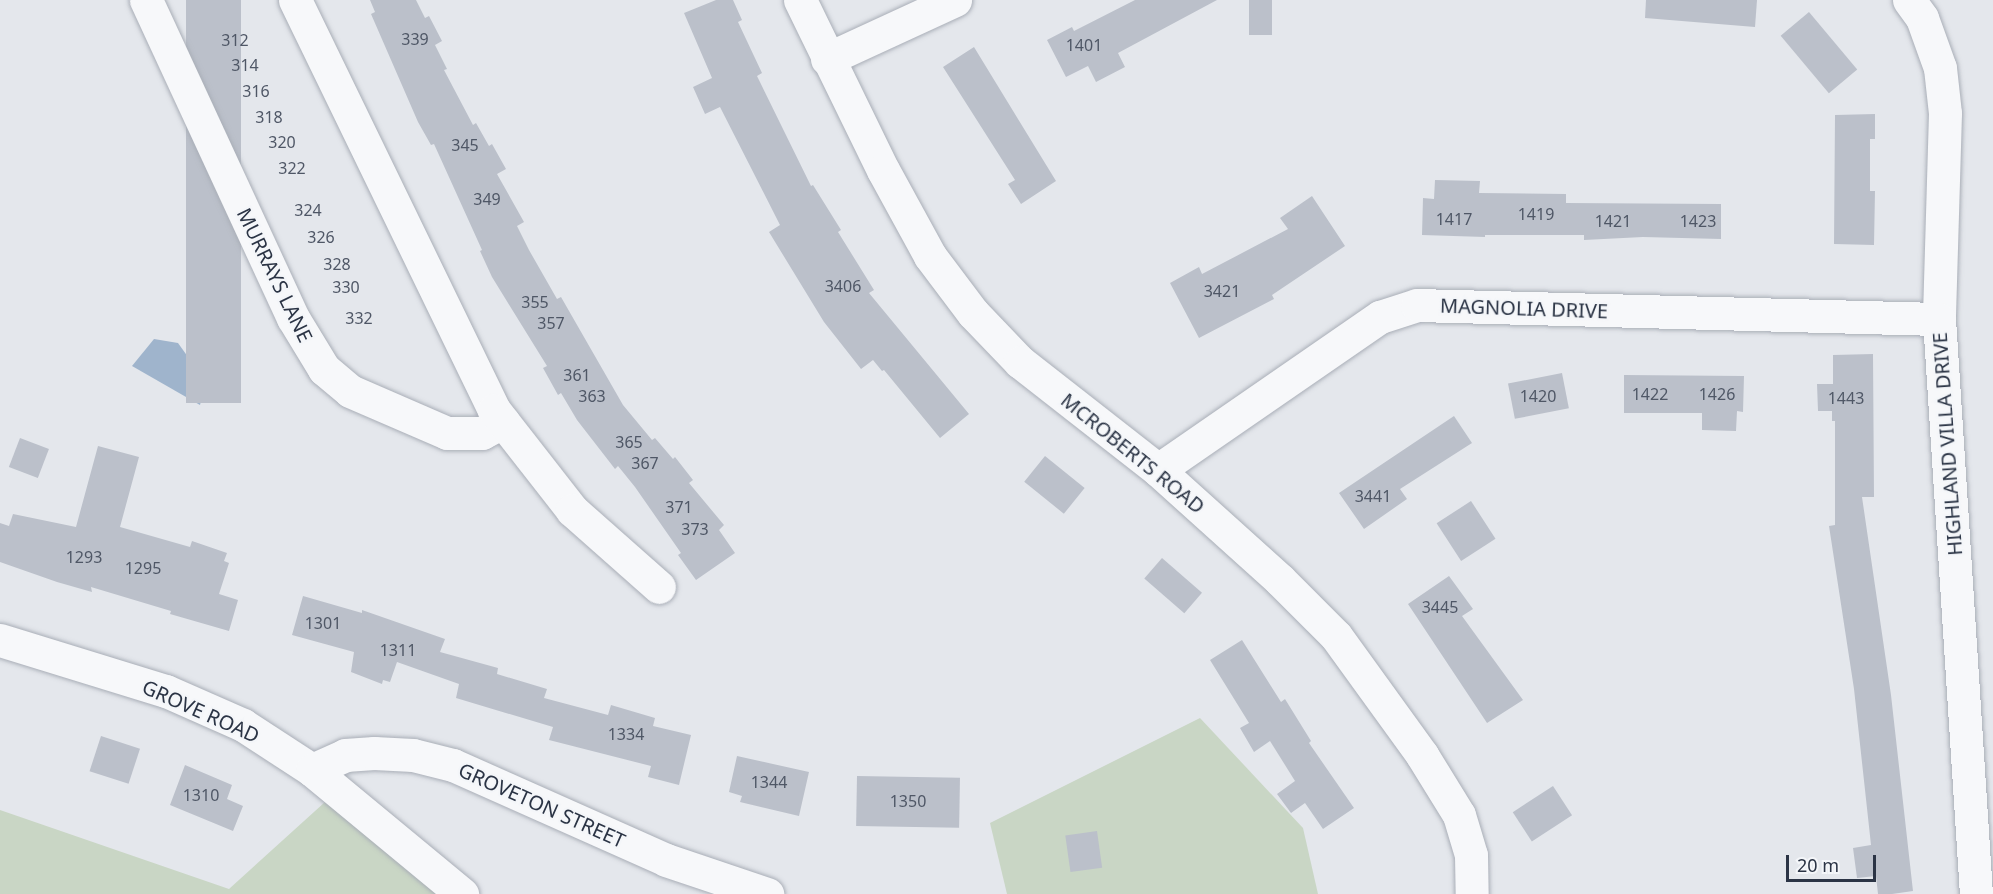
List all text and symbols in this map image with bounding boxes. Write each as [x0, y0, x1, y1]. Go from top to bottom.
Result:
house number: 339 [401, 29, 429, 49]
house number: 312 [221, 30, 249, 50]
house number: 1401 [1066, 35, 1102, 55]
house number: 314 [231, 55, 259, 75]
house number: 316 [242, 81, 270, 101]
house number: 318 [255, 107, 283, 127]
house number: 320 [268, 132, 296, 152]
house number: 345 [451, 135, 479, 155]
house number: 322 [278, 158, 306, 178]
house number: 349 [473, 189, 501, 209]
house number: 324 [294, 200, 322, 220]
street label: MURRAYS LANE [232, 204, 318, 346]
house number: 1419 [1518, 204, 1554, 224]
house number: 1417 [1436, 209, 1472, 229]
house number: 1421 [1595, 211, 1631, 231]
house number: 1423 [1680, 211, 1716, 231]
house number: 326 [307, 227, 335, 247]
house number: 328 [323, 254, 351, 274]
house number: 3406 [825, 276, 861, 296]
house number: 330 [332, 277, 360, 297]
house number: 3421 [1204, 281, 1240, 301]
house number: 355 [521, 292, 549, 312]
street label: MAGNOLIA DRIVE [1440, 293, 1608, 323]
house number: 332 [345, 308, 373, 328]
house number: 357 [537, 313, 565, 333]
street label: HIGHLAND VILLA DRIVE [1927, 331, 1967, 557]
house number: 361 [563, 365, 591, 385]
house number: 1422 [1632, 384, 1668, 404]
house number: 1426 [1699, 384, 1735, 404]
house number: 363 [578, 386, 606, 406]
house number: 1420 [1520, 386, 1556, 406]
street label: MCROBERTS ROAD [1056, 388, 1210, 518]
house number: 1443 [1828, 388, 1864, 408]
house number: 365 [615, 432, 643, 452]
house number: 367 [631, 453, 659, 473]
house number: 3441 [1355, 486, 1391, 506]
house number: 371 [665, 497, 693, 517]
house number: 373 [681, 519, 709, 539]
house number: 1293 [66, 547, 102, 567]
house number: 1295 [125, 558, 161, 578]
house number: 3445 [1422, 597, 1458, 617]
house number: 1301 [305, 613, 341, 633]
house number: 1311 [380, 640, 416, 660]
street label: GROVE ROAD [139, 674, 263, 748]
house number: 1334 [608, 724, 644, 744]
street label: GROVETON STREET [455, 757, 629, 853]
house number: 1344 [751, 772, 787, 792]
house number: 1310 [183, 785, 219, 805]
house number: 1350 [890, 791, 926, 811]
scale bar [1789, 843, 1879, 881]
text: 20 m [1797, 853, 1839, 877]

